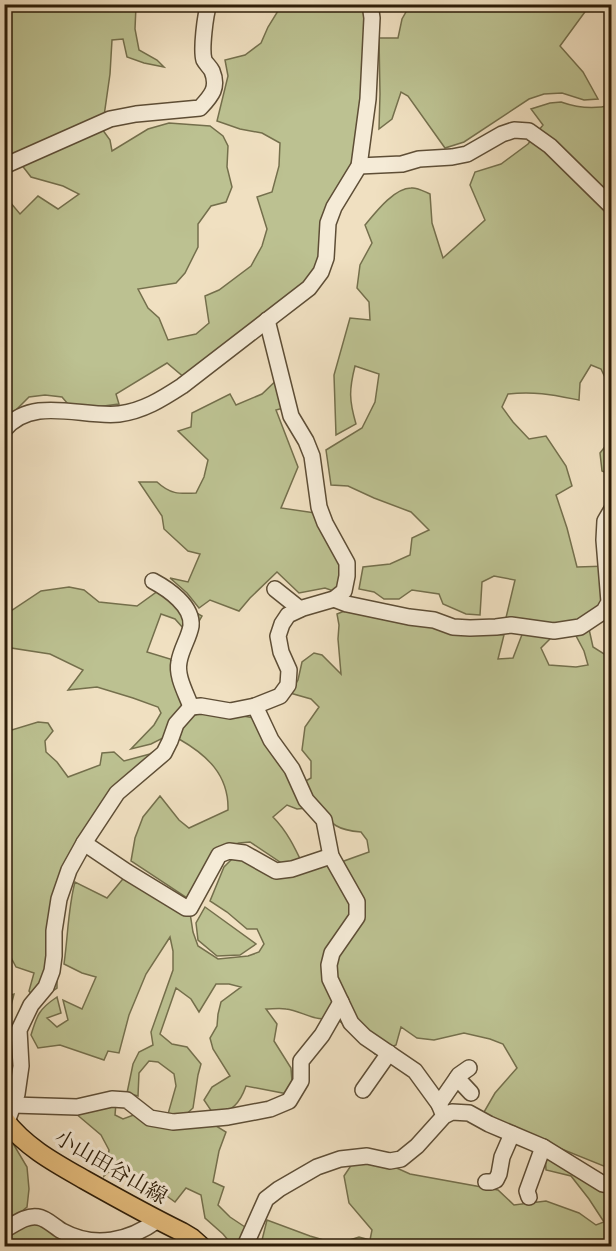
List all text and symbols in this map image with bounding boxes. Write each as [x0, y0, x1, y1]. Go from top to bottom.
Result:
street label: 小山田谷山線 [49, 1124, 172, 1211]

